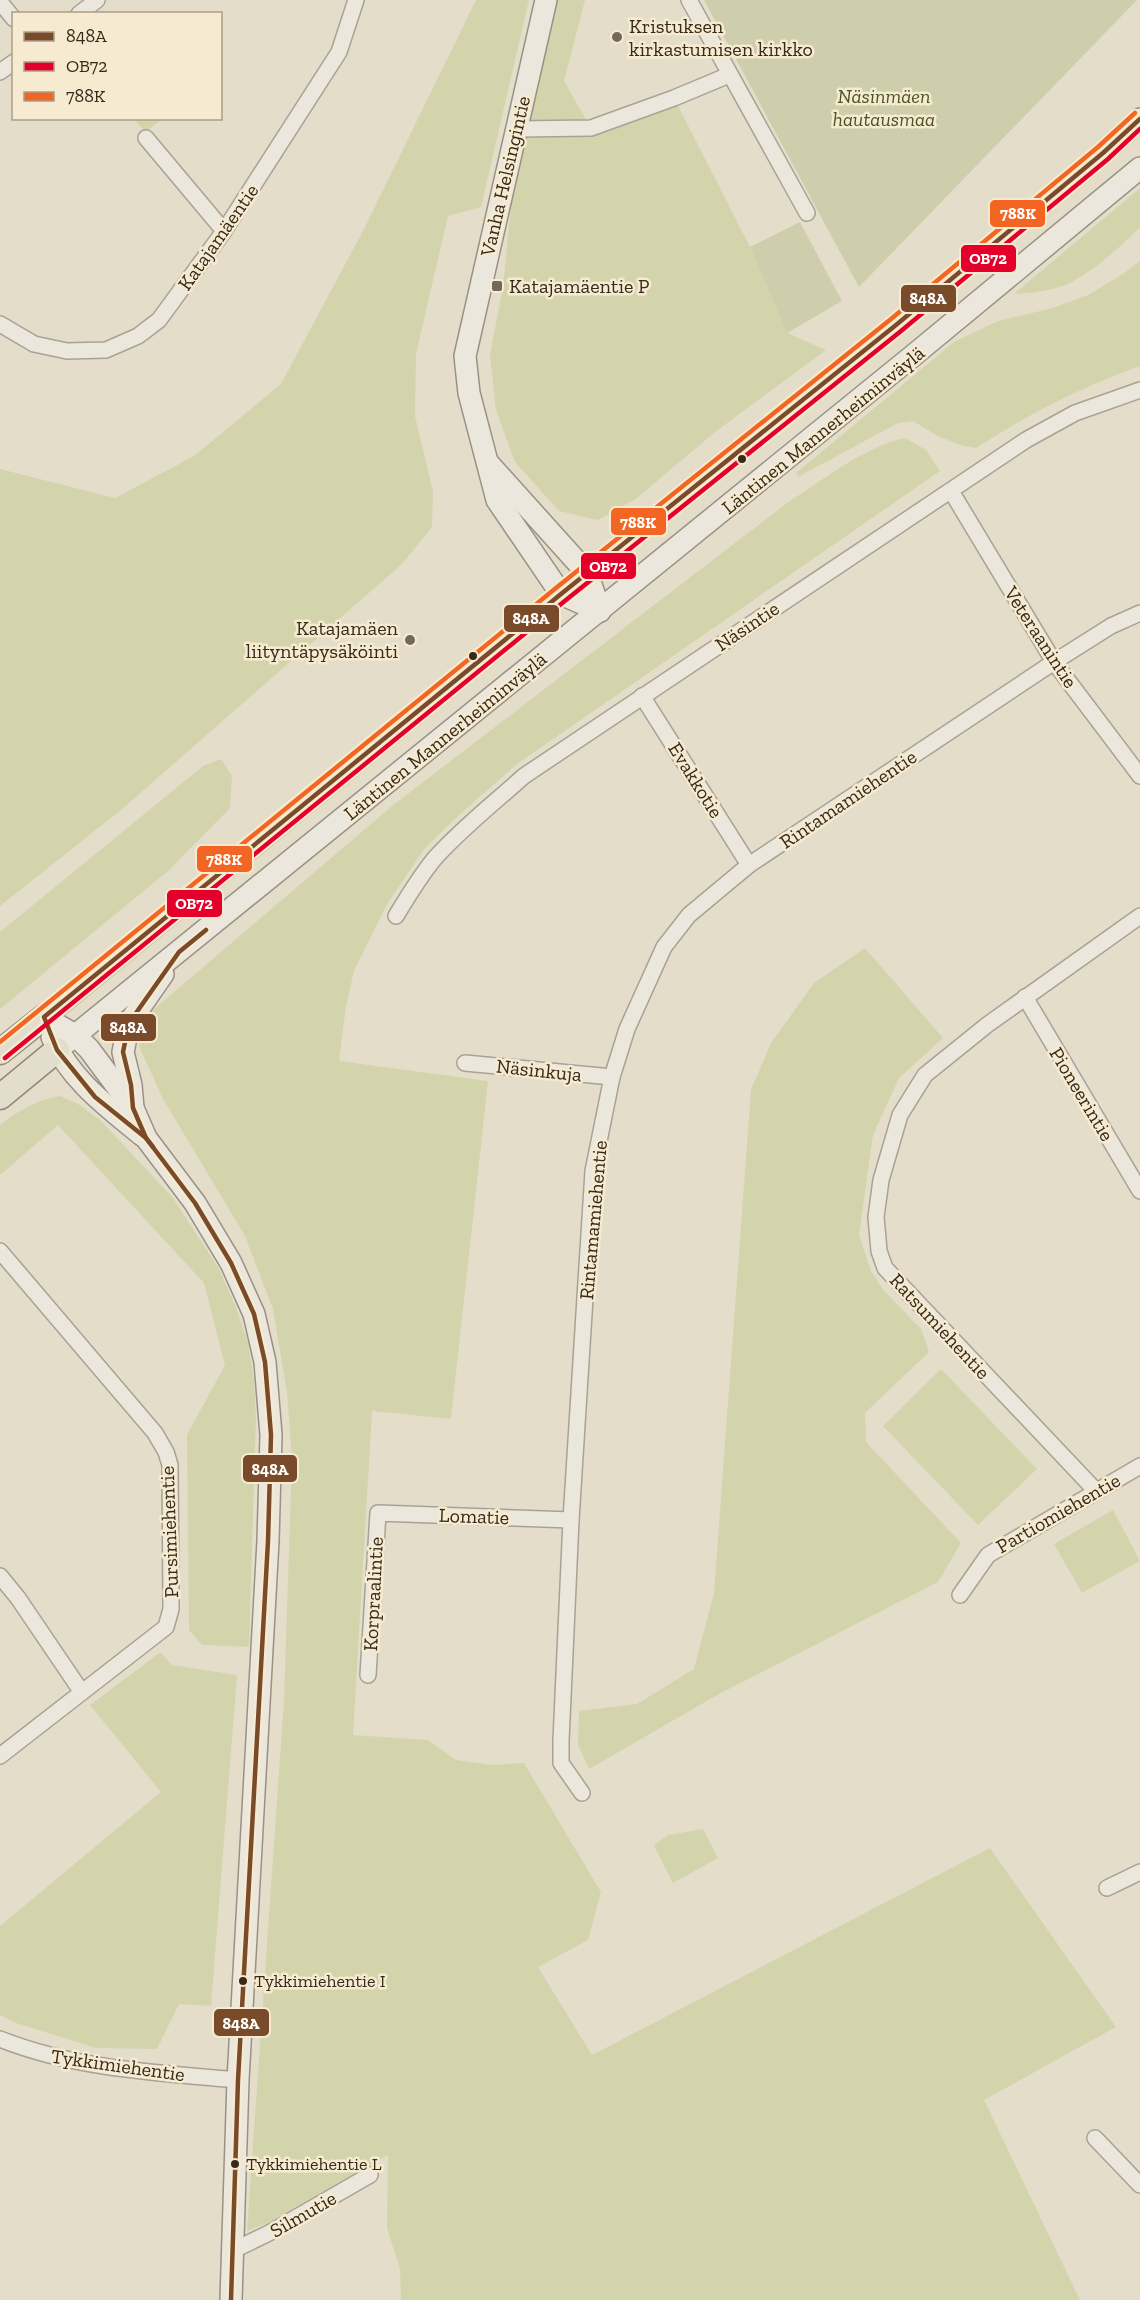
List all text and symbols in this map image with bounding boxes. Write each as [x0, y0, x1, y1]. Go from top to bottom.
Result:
legend [12, 12, 222, 120]
place label: Kristuksen kirkastumisen kirkko [629, 14, 813, 61]
text: 848A [66, 25, 107, 47]
marker: Kristuksen kirkastumisen kirkko [610, 30, 624, 44]
text: OB72 [66, 55, 108, 77]
park label: Näsinmäen hautausmaa [833, 84, 935, 131]
text: 788K [66, 85, 106, 107]
street label: Vanha Helsingintie [475, 93, 535, 259]
street label: Katajamäentie [172, 179, 264, 295]
line badge: 788K [989, 199, 1046, 228]
text: 788K [1000, 204, 1036, 223]
line badge: OB72 [960, 244, 1017, 273]
text: OB72 [969, 249, 1007, 268]
place label: Katajamäentie P [509, 274, 650, 298]
marker: Katajamäentie P [490, 279, 504, 293]
line badge: 848A [900, 284, 957, 313]
text: 848A [909, 289, 947, 308]
street label: Läntinen Mannerheiminväylä [717, 341, 930, 519]
unlabelled marker [736, 453, 748, 465]
line badge: 788K [610, 507, 667, 536]
text: 788K [620, 513, 656, 532]
line badge: OB72 [580, 552, 637, 580]
text: OB72 [589, 557, 627, 576]
street label: Veteraanintie [999, 581, 1083, 692]
street label: Näsintie [710, 596, 784, 656]
line badge: 848A [503, 604, 560, 633]
text: 848A [512, 609, 550, 628]
place label: Katajamäen liityntäpysäköinti [246, 616, 399, 663]
marker: Katajamäen liityntäpysäköinti [403, 633, 417, 647]
street label: Läntinen Mannerheiminväylä [339, 647, 552, 825]
unlabelled marker [467, 650, 479, 662]
street label: Evakkotie [663, 738, 729, 822]
street label: Rintamamiehentie [775, 744, 921, 854]
line badge: 788K [196, 845, 253, 873]
text: 788K [206, 850, 242, 869]
line badge: OB72 [166, 889, 223, 918]
text: OB72 [175, 894, 213, 913]
line badge: 848A [100, 1013, 157, 1042]
text: 848A [109, 1018, 147, 1037]
street label: Pioneerintie [1045, 1043, 1119, 1145]
street label: Näsinkuja [495, 1054, 583, 1086]
street label: Rintamamiehentie [574, 1139, 612, 1301]
street label: Ratsumiehentie [885, 1268, 995, 1384]
line badge: 848A [242, 1454, 298, 1483]
text: 848A [251, 1460, 289, 1479]
street label: Pursimiehentie [155, 1466, 183, 1598]
street label: Partiomiehentie [992, 1468, 1124, 1558]
street label: Lomatie [438, 1503, 510, 1529]
street label: Korpraalintie [358, 1536, 388, 1652]
place label: Tykkimiehentie I [254, 1970, 386, 1992]
marker: Tykkimiehentie I [237, 1975, 249, 1987]
line badge: 848A [213, 2008, 270, 2037]
text: 848A [222, 2014, 260, 2033]
street label: Tykkimiehentie [49, 2044, 187, 2086]
place label: Tykkimiehentie L [246, 2153, 382, 2175]
marker: Tykkimiehentie L [229, 2158, 241, 2170]
street label: Silmutie [266, 2185, 340, 2243]

